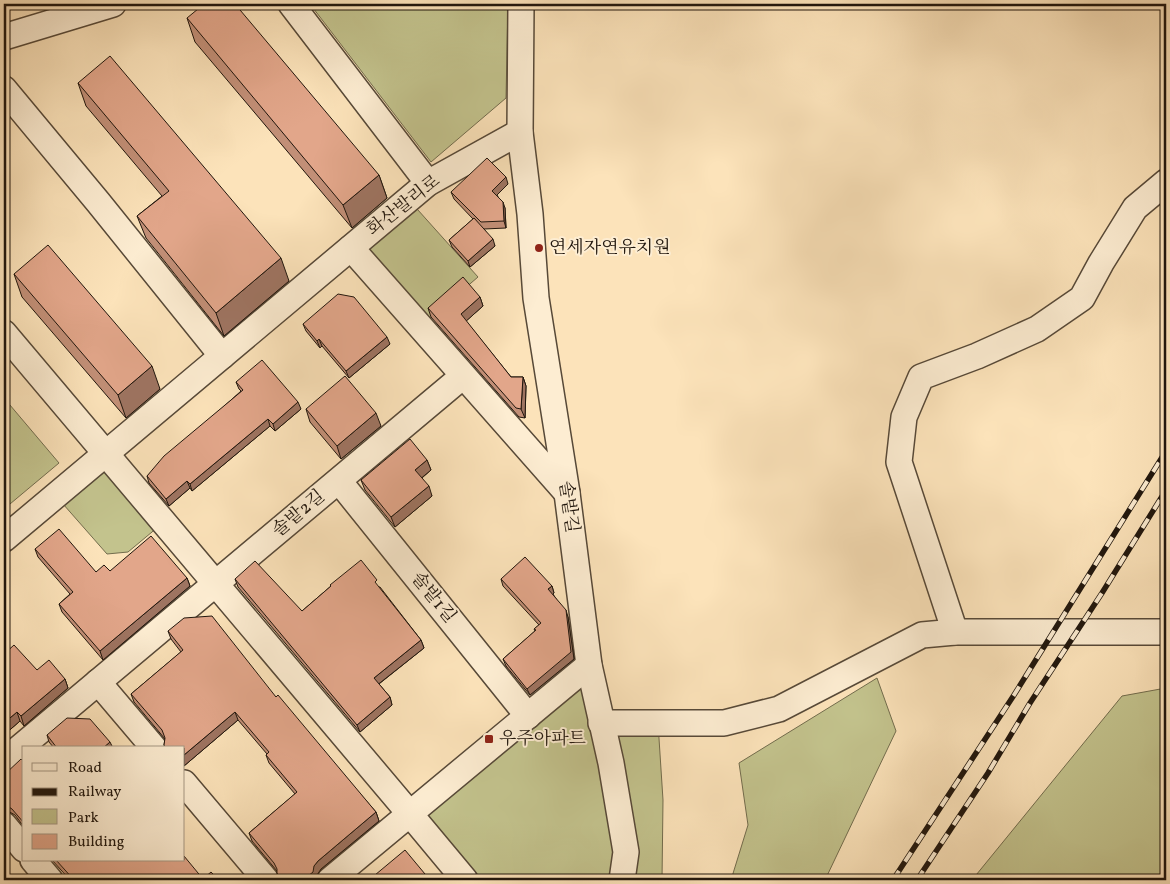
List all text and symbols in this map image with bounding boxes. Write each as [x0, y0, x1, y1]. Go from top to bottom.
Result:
street label: 화산발리로 [362, 169, 446, 243]
place label: 연세자연유치원 [549, 236, 671, 261]
marker: 연세자연유치원 [533, 242, 545, 254]
street label: 솔밭길 [552, 479, 584, 535]
street label: 솔밭2길 [267, 485, 331, 543]
street label: 솔밭1길 [405, 567, 461, 629]
place label: 우주아파트 [499, 727, 587, 752]
marker: 우주아파트 [483, 733, 495, 745]
legend [22, 746, 185, 862]
text: Road [68, 758, 102, 779]
text: Railway [68, 782, 121, 803]
text: Park [68, 808, 99, 829]
text: Building [68, 832, 125, 853]

